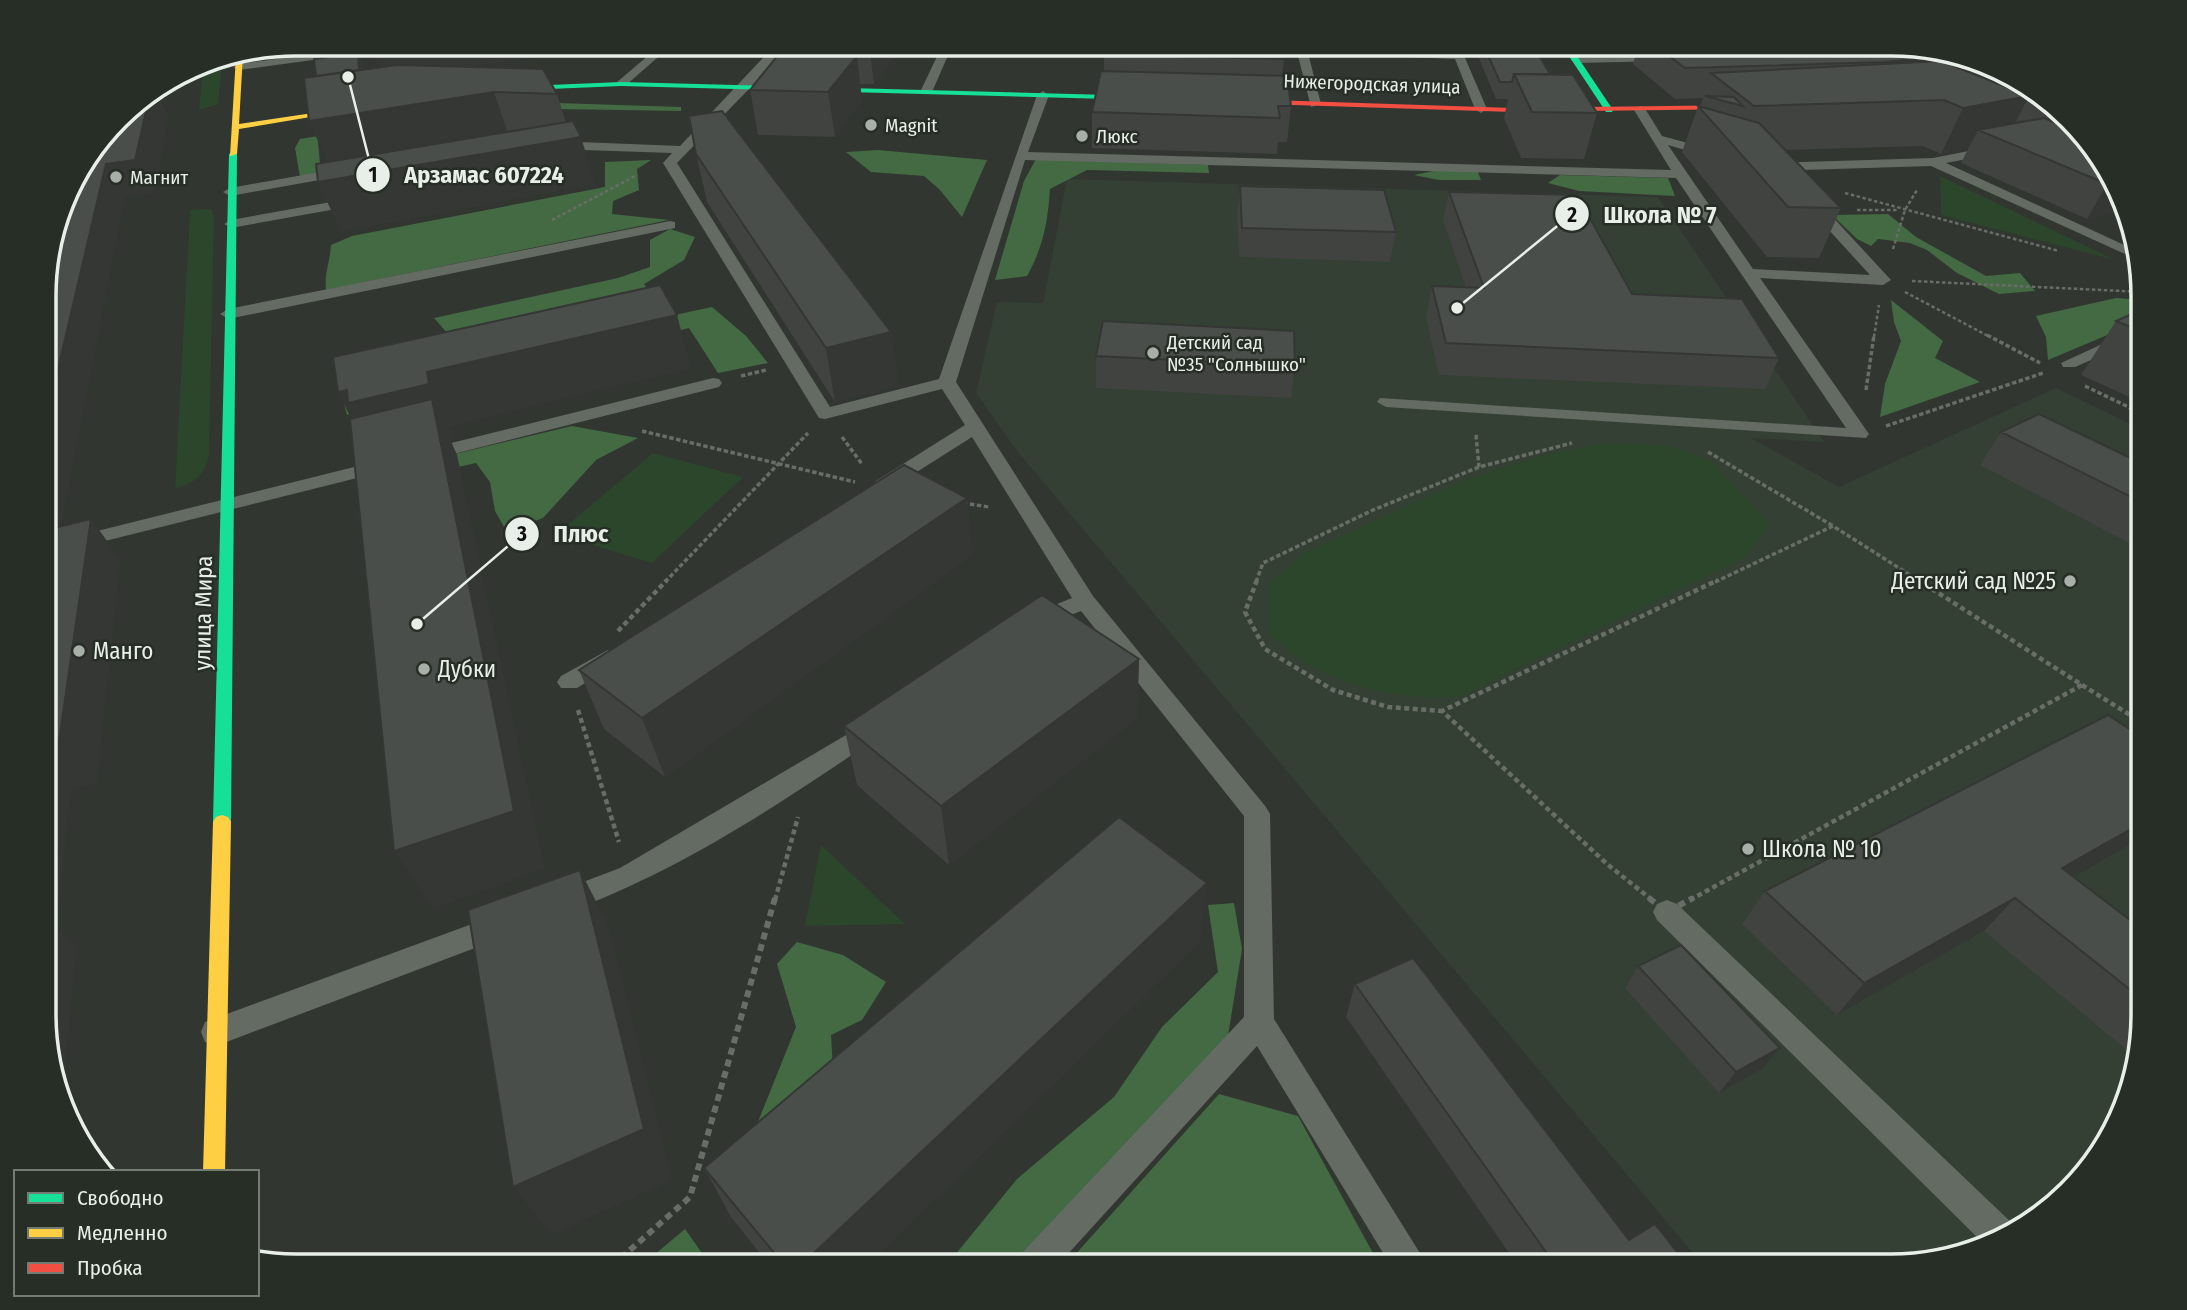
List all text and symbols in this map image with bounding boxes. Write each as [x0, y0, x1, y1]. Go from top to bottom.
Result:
street label: Нижегородская улица [1283, 69, 1461, 99]
place label: Magnit [885, 114, 938, 137]
marker: Magnit [863, 117, 879, 133]
place label: Люкс [1096, 125, 1138, 148]
marker: Люкс [1074, 128, 1090, 144]
callout: Арзамас 607224 [355, 152, 578, 197]
text: Арзамас 607224 [403, 161, 564, 189]
text: 1 [369, 162, 377, 188]
place label: Магнит [130, 166, 189, 189]
marker: Магнит [108, 169, 124, 185]
callout: Школа № 7 [1555, 192, 1731, 237]
text: Школа № 7 [1603, 201, 1717, 229]
text: 2 [1566, 202, 1577, 228]
place label: Детский сад №35 "Солнышко" [1166, 331, 1306, 376]
marker: Детский сад №35 "Солнышко" [1145, 345, 1161, 361]
callout: Плюс [505, 511, 623, 556]
text: Плюс [554, 520, 609, 548]
text: 3 [516, 521, 527, 547]
street label: улица Мира [188, 555, 218, 671]
place label: Детский сад №25 [1890, 567, 2056, 595]
marker: Детский сад №25 [2062, 573, 2078, 589]
place label: Манго [93, 637, 153, 665]
marker: Манго [71, 643, 87, 659]
place label: Дубки [437, 655, 496, 683]
marker: Дубки [416, 661, 432, 677]
place label: Школа № 10 [1762, 835, 1881, 863]
marker: Школа № 10 [1740, 841, 1756, 857]
legend [14, 1170, 259, 1296]
text: Свободно [77, 1185, 163, 1211]
text: Медленно [77, 1220, 167, 1246]
text: Пробка [77, 1255, 143, 1281]

